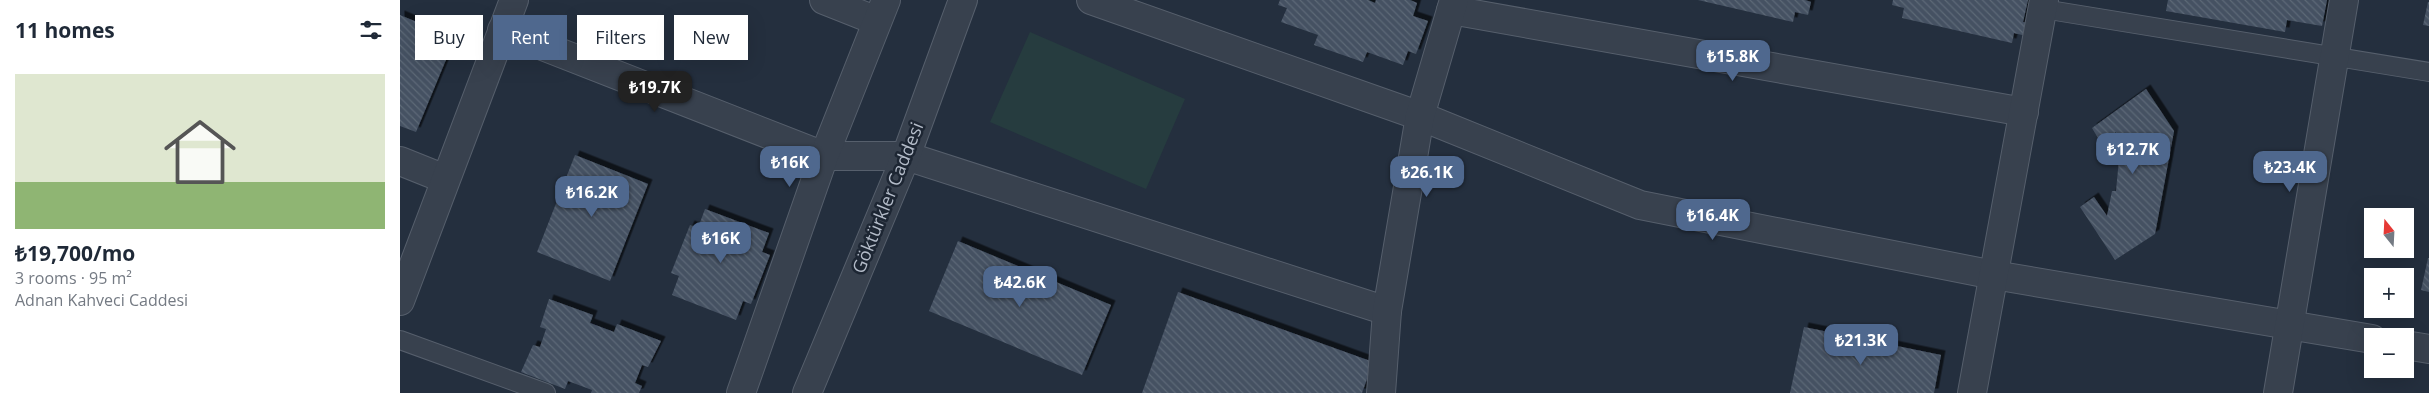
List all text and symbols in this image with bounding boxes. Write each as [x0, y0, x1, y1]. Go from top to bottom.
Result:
chip: Buy [415, 15, 483, 60]
chip: Rent [493, 15, 567, 60]
chip: Filters [577, 15, 664, 60]
chip: New [674, 15, 748, 60]
text: 11 homes [15, 16, 115, 44]
icon: filters [357, 16, 385, 44]
pin: ₺15.8K [1692, 39, 1774, 82]
text: ₺15.8K [1707, 45, 1759, 67]
pin: ₺19.7K [614, 70, 696, 113]
text: ₺19.7K [629, 76, 681, 98]
icon: home [155, 107, 245, 197]
street label: Göktürkler Caddesi [846, 119, 928, 277]
pin: ₺12.7K [2092, 132, 2174, 175]
text: ₺12.7K [2107, 138, 2159, 160]
pin: ₺16K [760, 146, 820, 188]
pin: ₺23.4K [2249, 150, 2331, 193]
text: ₺16K [771, 151, 809, 173]
pin: ₺26.1K [1386, 156, 1468, 198]
text: ₺23.4K [2264, 156, 2316, 178]
text: ₺26.1K [1401, 161, 1453, 183]
pin: ₺16.2K [551, 176, 633, 218]
text: ₺16.2K [566, 181, 618, 203]
pin: ₺16.4K [1672, 198, 1754, 241]
text: ₺16.4K [1687, 204, 1739, 226]
north arrow [2364, 208, 2414, 258]
map controls [2364, 208, 2414, 378]
pin: ₺16K [691, 222, 751, 264]
text: ₺16K [702, 227, 740, 249]
text: ₺19,700/mo [15, 239, 135, 267]
pin: ₺42.6K [979, 266, 1061, 308]
text: 3 rooms · 95 m² [15, 267, 132, 289]
button: + [2364, 268, 2414, 318]
text: ₺42.6K [994, 271, 1046, 293]
text: Adnan Kahveci Caddesi [15, 289, 188, 311]
pin: ₺21.3K [1820, 324, 1902, 366]
button: − [2364, 328, 2414, 378]
text: ₺21.3K [1835, 329, 1887, 351]

